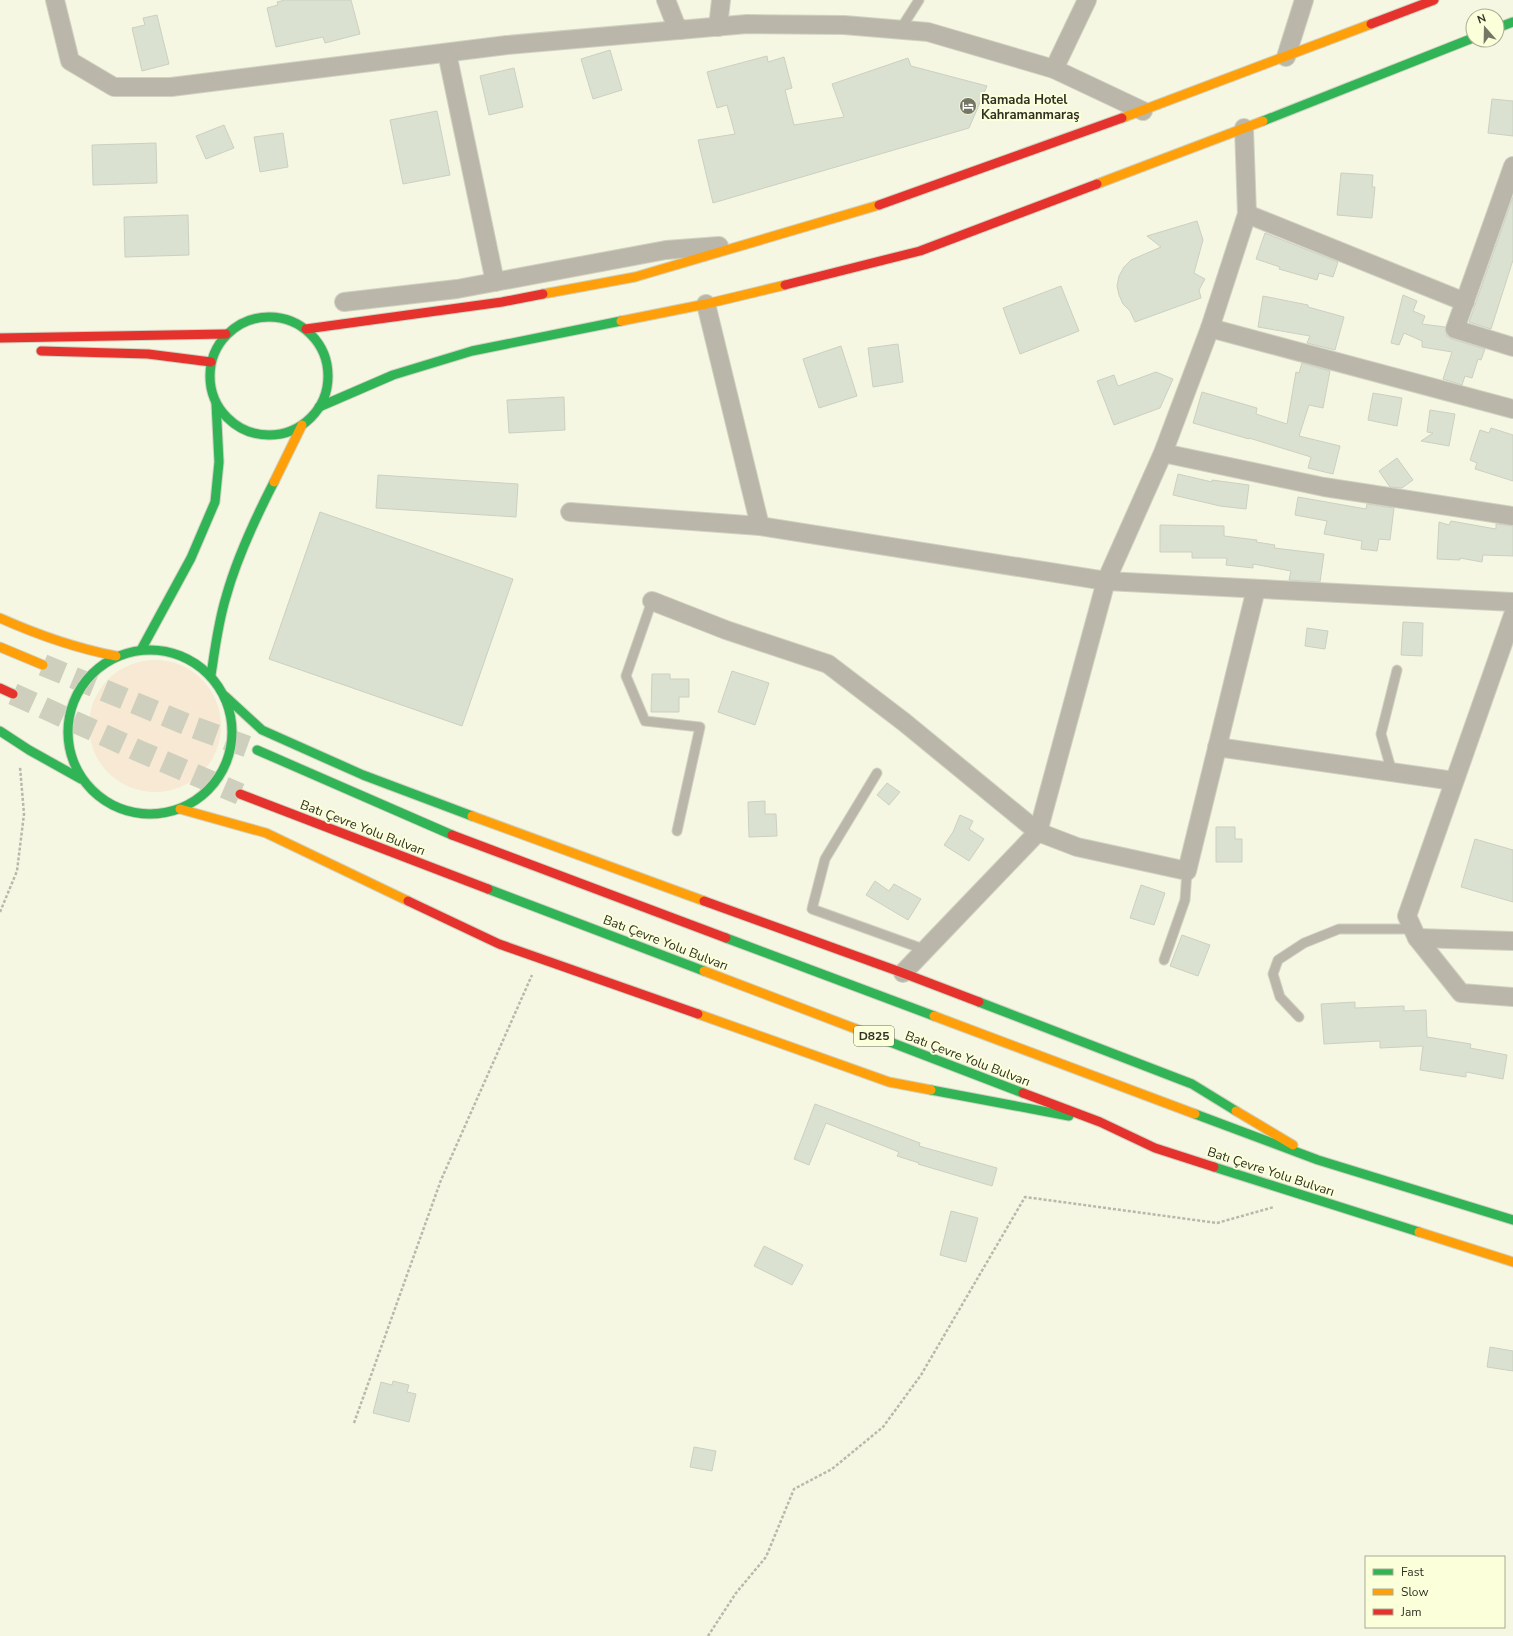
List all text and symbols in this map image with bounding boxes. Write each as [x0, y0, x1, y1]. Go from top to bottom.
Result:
north arrow [1465, 8, 1505, 48]
text: N [1475, 11, 1488, 28]
place label: Ramada Hotel Kahramanmaraş [981, 91, 1080, 124]
hotel icon: Ramada Hotel Kahramanmaraş [958, 96, 978, 116]
street label: Batı Çevre Yolu Bulvarı [298, 796, 428, 860]
street label: Batı Çevre Yolu Bulvarı [601, 911, 731, 975]
road number: D825 [854, 1026, 894, 1046]
street label: Batı Çevre Yolu Bulvarı [903, 1027, 1033, 1091]
street label: Batı Çevre Yolu Bulvarı [1205, 1143, 1337, 1201]
legend [1365, 1556, 1505, 1628]
text: Fast [1401, 1564, 1424, 1580]
text: Slow [1401, 1584, 1429, 1600]
text: Jam [1400, 1604, 1422, 1620]

